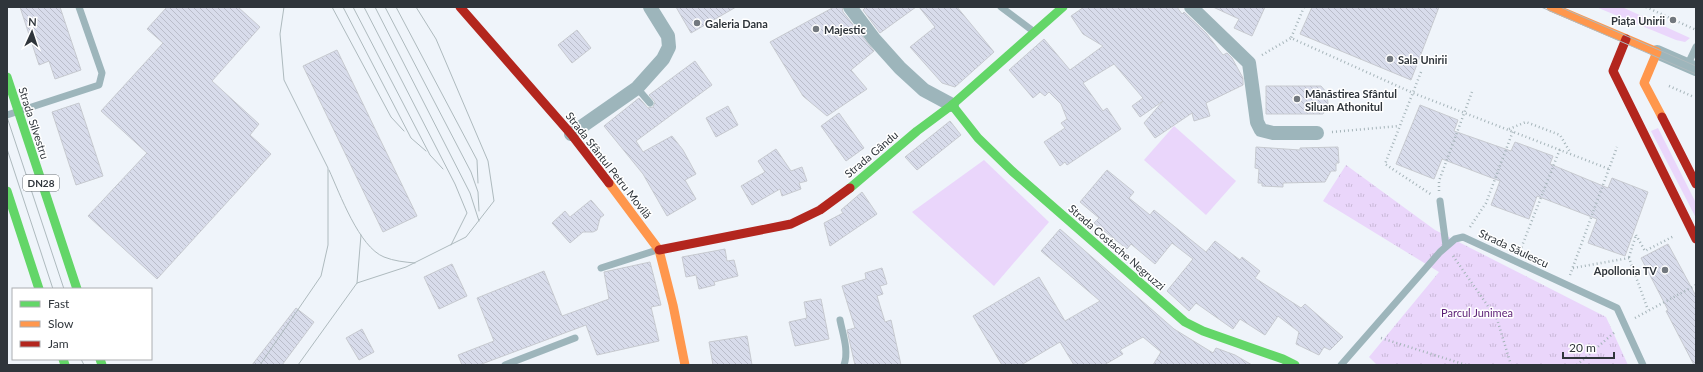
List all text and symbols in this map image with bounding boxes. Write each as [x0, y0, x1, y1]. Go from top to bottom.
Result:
north arrow [12, 12, 52, 52]
place label: Piața Unirii [1611, 14, 1665, 27]
text: N [28, 15, 37, 28]
marker: Piața Unirii [1668, 15, 1678, 25]
place label: Galeria Dana [705, 17, 768, 30]
marker: Galeria Dana [692, 18, 702, 28]
place label: Majestic [824, 23, 866, 36]
marker: Majestic [811, 24, 821, 34]
place label: Sala Unirii [1398, 53, 1447, 66]
marker: Sala Unirii [1385, 54, 1395, 64]
street label: Strada Silvestru [16, 85, 52, 161]
place label: Mănăstirea Sfântul Siluan Athonitul [1305, 87, 1397, 113]
marker: Mănăstirea Sfântul Siluan Athonitul [1292, 94, 1302, 104]
street label: Strada Sfântul Petru Movilă [563, 109, 655, 221]
street label: Strada Gându [842, 128, 900, 180]
road number: DN28 [23, 175, 59, 191]
street label: Strada Costache Negruzzi [1066, 202, 1168, 293]
street label: Strada Săulescu [1477, 226, 1551, 270]
place label: Apollonia TV [1593, 264, 1657, 277]
marker: Apollonia TV [1660, 265, 1670, 275]
legend [12, 288, 152, 360]
text: Fast [48, 296, 70, 311]
park label: Parcul Junimea [1441, 306, 1513, 319]
text: Slow [48, 316, 74, 331]
scale bar [1563, 334, 1614, 360]
text: Jam [48, 336, 69, 351]
text: 20 m [1569, 340, 1596, 355]

